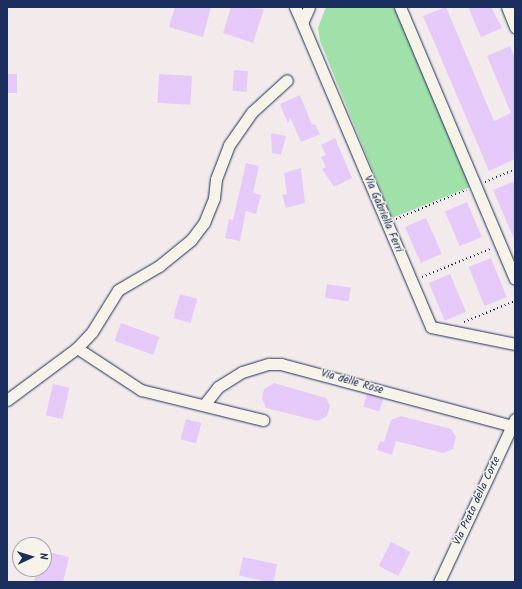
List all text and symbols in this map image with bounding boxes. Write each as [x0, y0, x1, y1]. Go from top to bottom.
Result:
street label: Via Gabriella Ferri [361, 173, 405, 255]
street label: Via delle Rose [319, 367, 385, 397]
street label: Via Prato della Corte [451, 455, 503, 547]
north arrow [12, 537, 52, 577]
text: N [34, 552, 52, 560]

